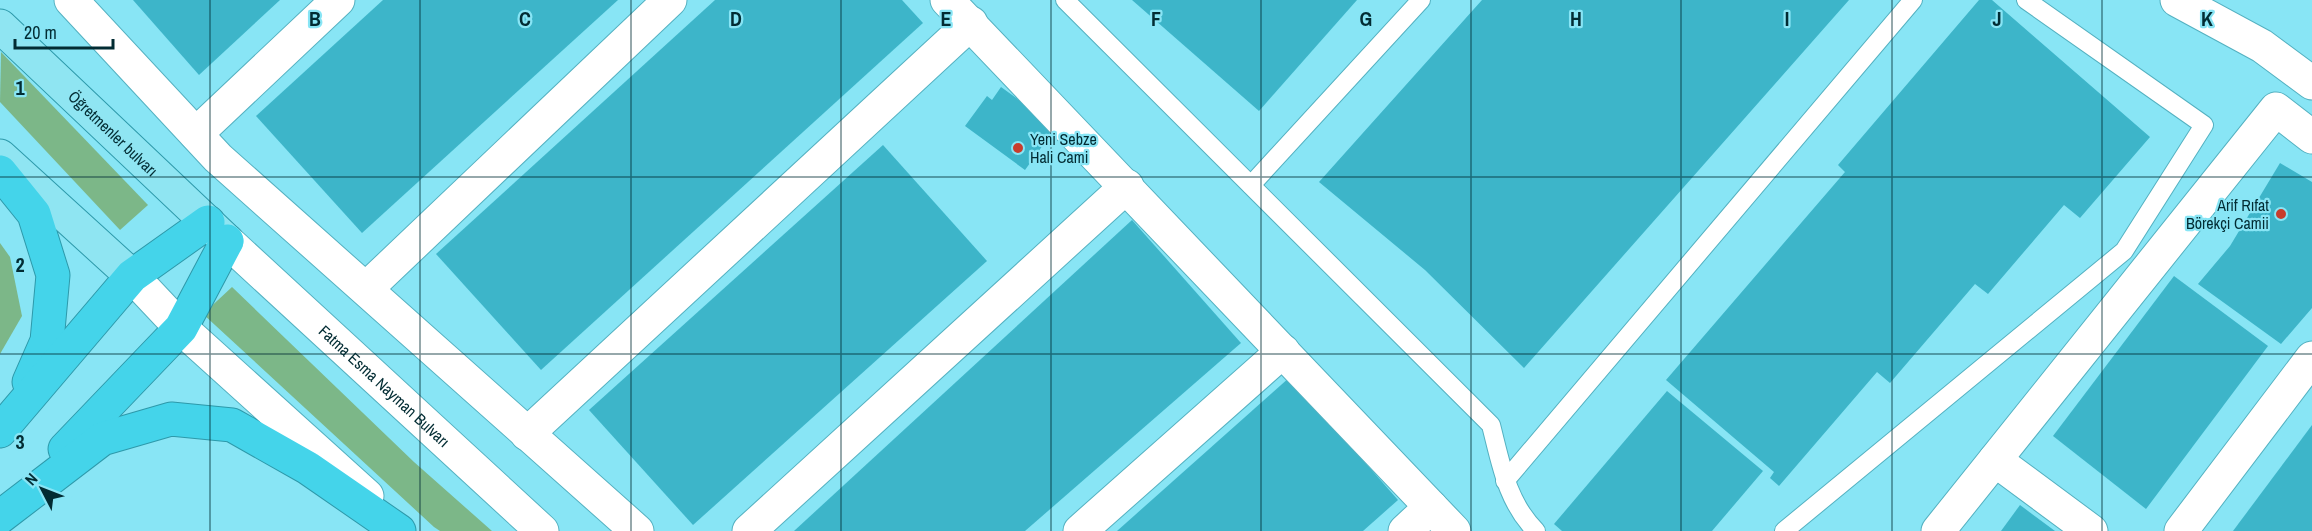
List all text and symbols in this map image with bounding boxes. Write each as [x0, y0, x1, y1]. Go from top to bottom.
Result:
text: B [309, 5, 321, 32]
text: C [519, 5, 531, 32]
text: D [730, 5, 742, 32]
text: E [941, 5, 952, 32]
text: F [1151, 5, 1161, 32]
text: G [1360, 5, 1372, 32]
text: H [1570, 5, 1582, 32]
text: I [1785, 5, 1789, 32]
text: J [1992, 5, 2002, 32]
text: K [2201, 5, 2213, 32]
scale bar [15, 12, 112, 50]
text: 20 m [24, 20, 57, 45]
text: 1 [15, 74, 25, 101]
street label: Öğretmenler bulvarı [64, 85, 163, 181]
place label: Yeni Sebze Hali Cami [1030, 128, 1097, 168]
marker: Yeni Sebze Hali Cami [1011, 141, 1025, 155]
place label: Arif Rıfat Börekçi Camii [2186, 194, 2269, 234]
marker: Arif Rıfat Börekçi Camii [2274, 207, 2288, 221]
text: 2 [15, 251, 25, 278]
street label: Fatma Esma Nayman Bulvarı [314, 320, 455, 452]
text: 3 [15, 428, 25, 455]
north arrow [12, 459, 72, 519]
text: N [20, 468, 42, 490]

